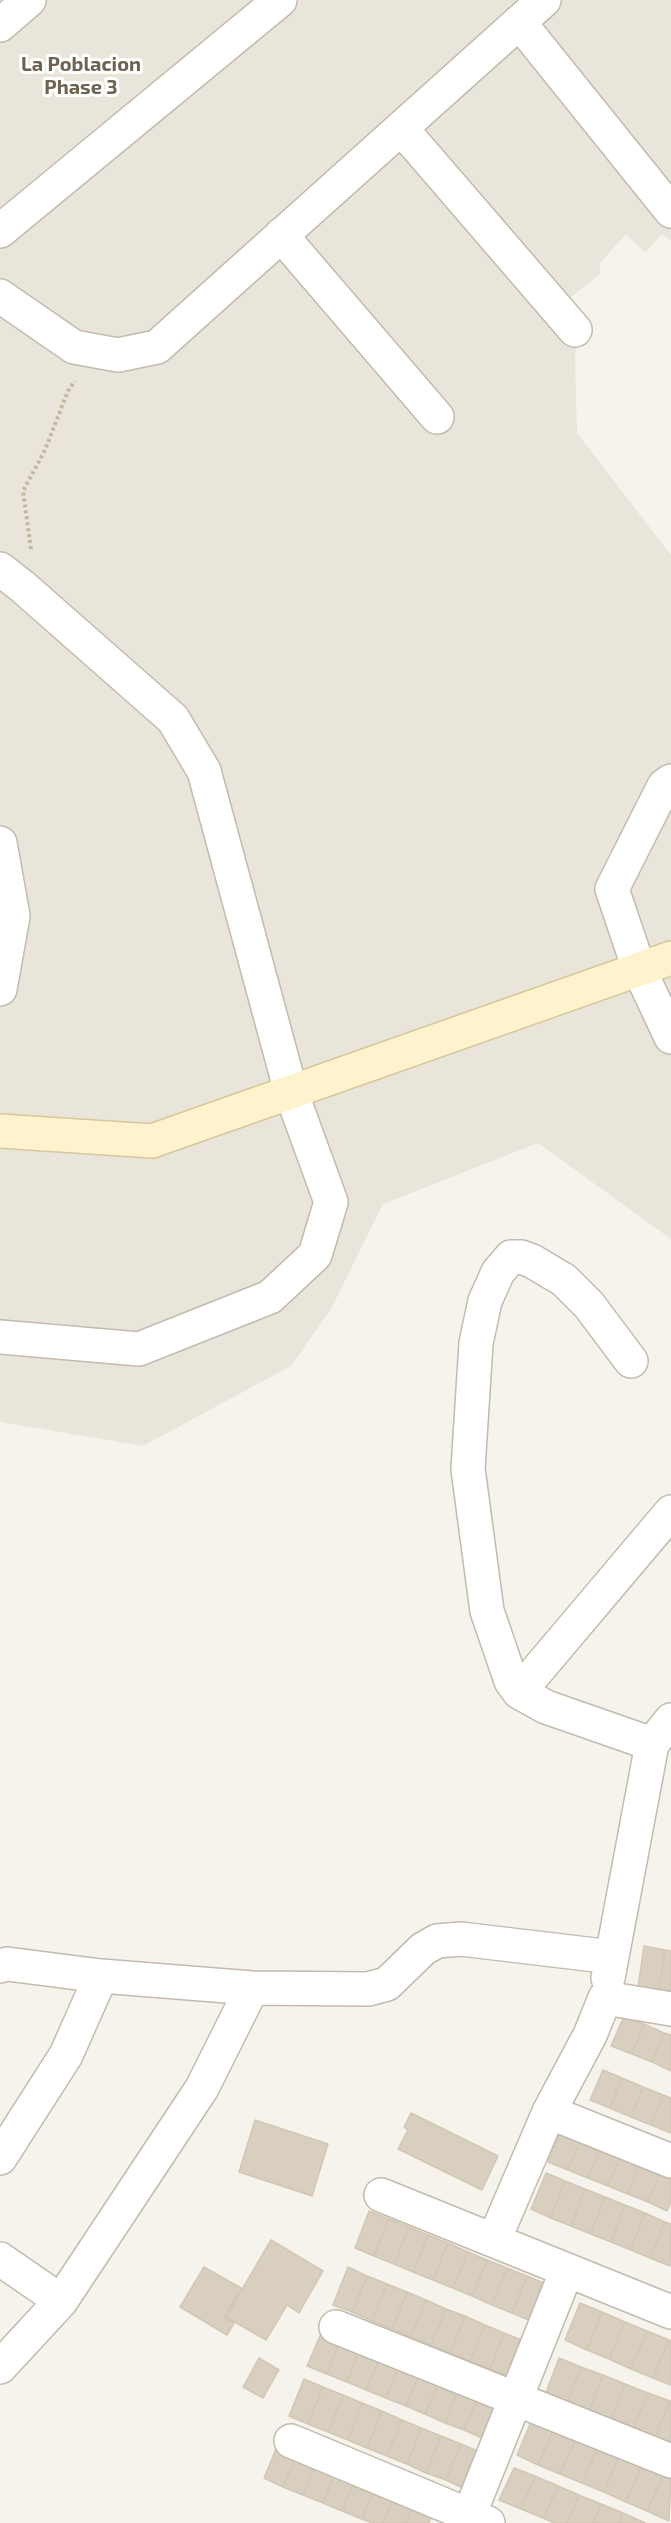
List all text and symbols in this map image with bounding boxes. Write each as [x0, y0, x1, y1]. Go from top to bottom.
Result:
district label: La Poblacion Phase 3 [21, 52, 141, 99]

